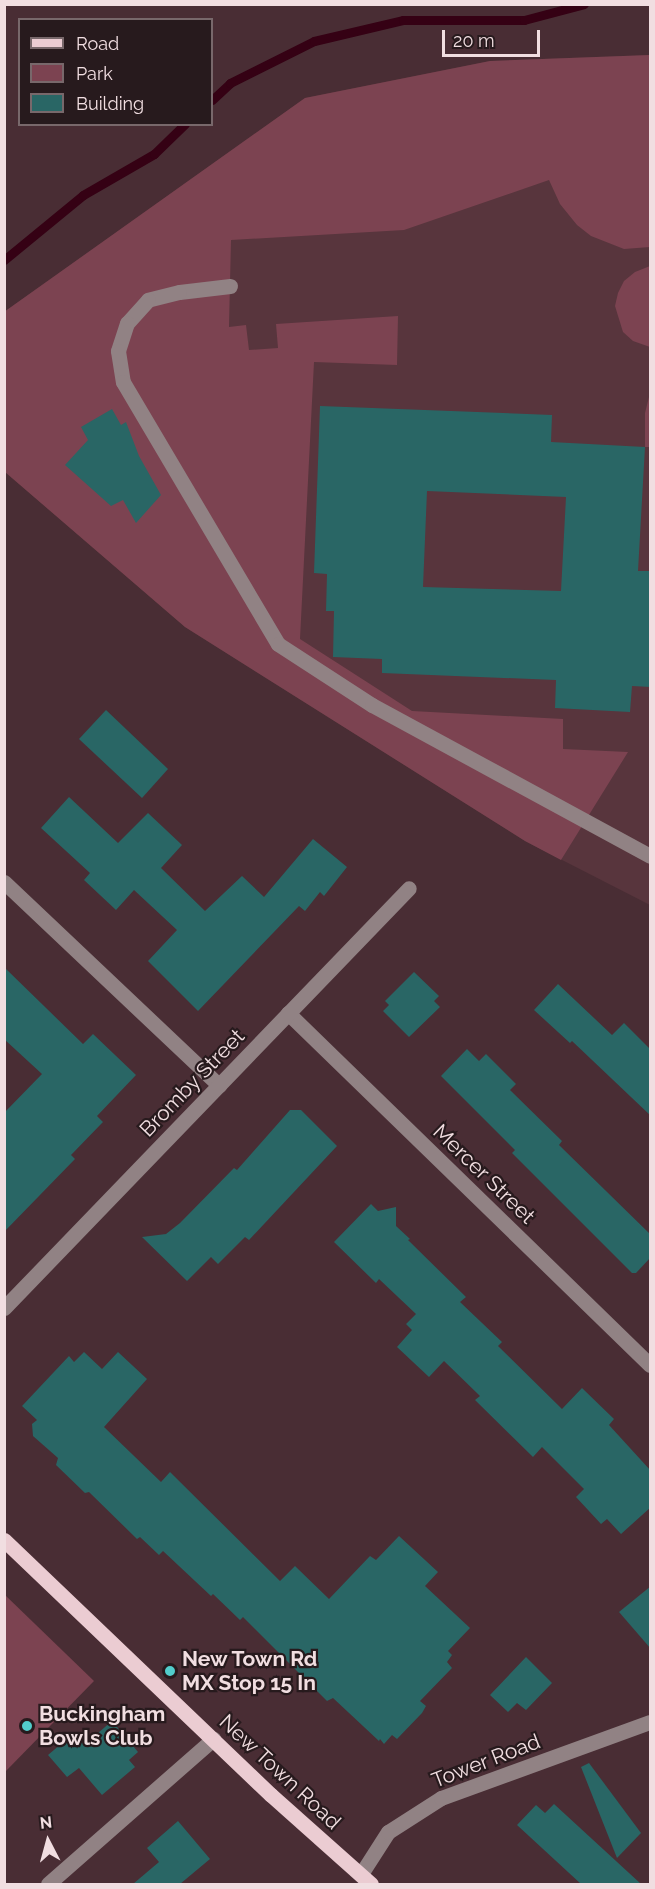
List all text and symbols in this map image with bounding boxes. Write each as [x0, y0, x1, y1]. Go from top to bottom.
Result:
legend [18, 18, 213, 126]
scale bar [445, 18, 542, 56]
text: 20 m [453, 30, 495, 51]
text: Road [76, 33, 119, 54]
text: Park [76, 63, 113, 84]
text: Building [76, 93, 144, 114]
street label: Bromby Street [134, 1024, 250, 1142]
street label: Mercer Street [428, 1119, 540, 1229]
place label: New Town Rd MX Stop 15 In [182, 1646, 319, 1696]
marker: New Town Rd MX Stop 15 In [163, 1664, 177, 1678]
place label: Buckingham Bowls Club [39, 1701, 165, 1751]
street label: New Town Road [214, 1709, 346, 1835]
marker: Buckingham Bowls Club [20, 1719, 34, 1733]
street label: Tower Road [428, 1729, 544, 1793]
north arrow [18, 1811, 78, 1871]
text: N [39, 1813, 53, 1833]

